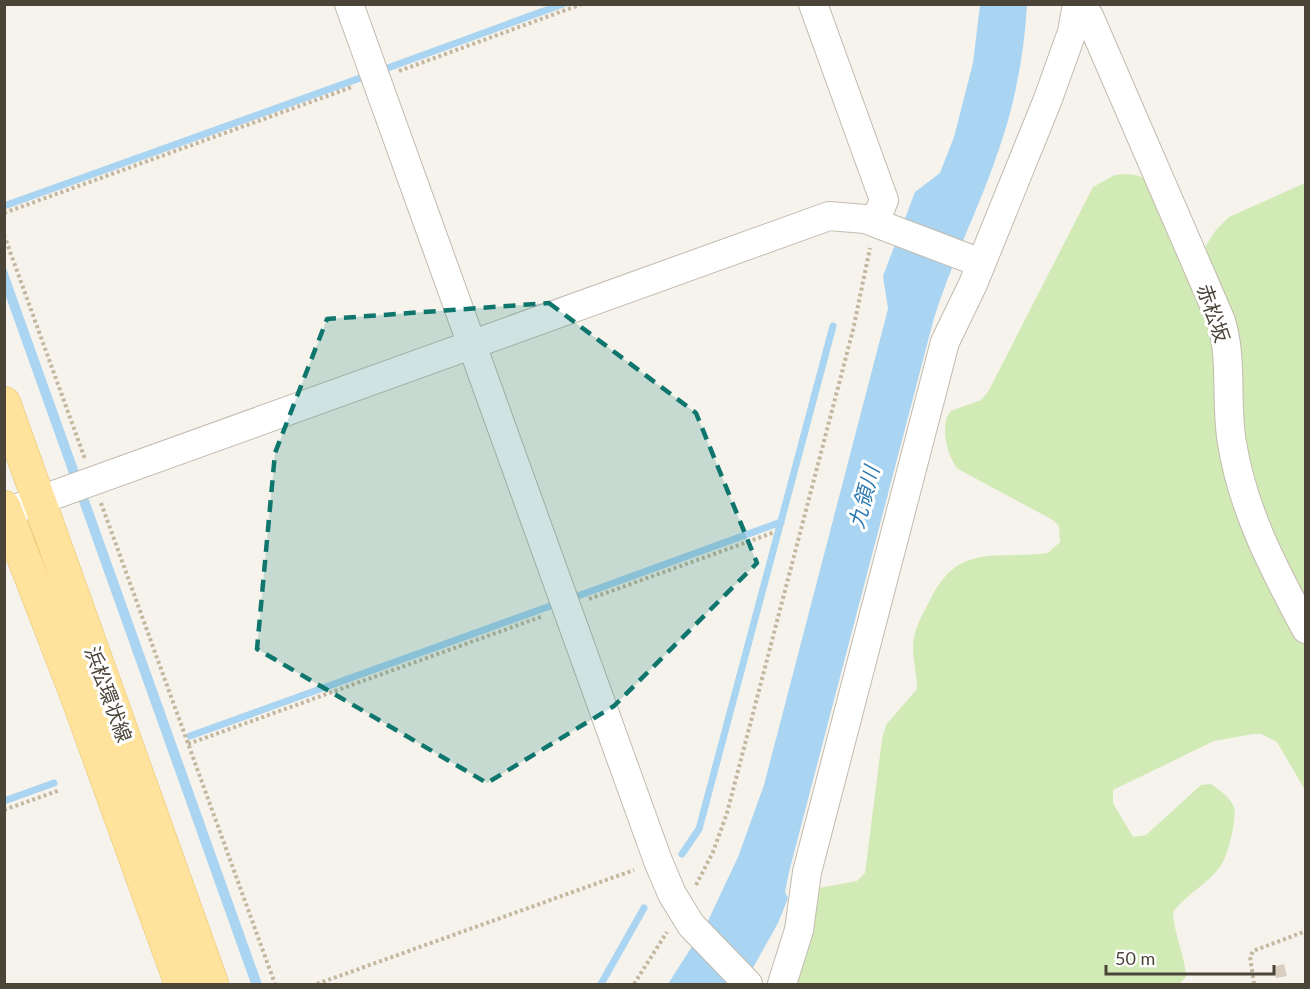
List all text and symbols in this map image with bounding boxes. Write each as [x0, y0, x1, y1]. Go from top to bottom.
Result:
street label: 赤松坂 [1193, 281, 1235, 345]
water label: 九領川 [843, 461, 884, 531]
street label: 浜松環状線 [81, 643, 137, 745]
scale bar [1106, 938, 1274, 976]
text: 50 m [1115, 947, 1155, 969]

